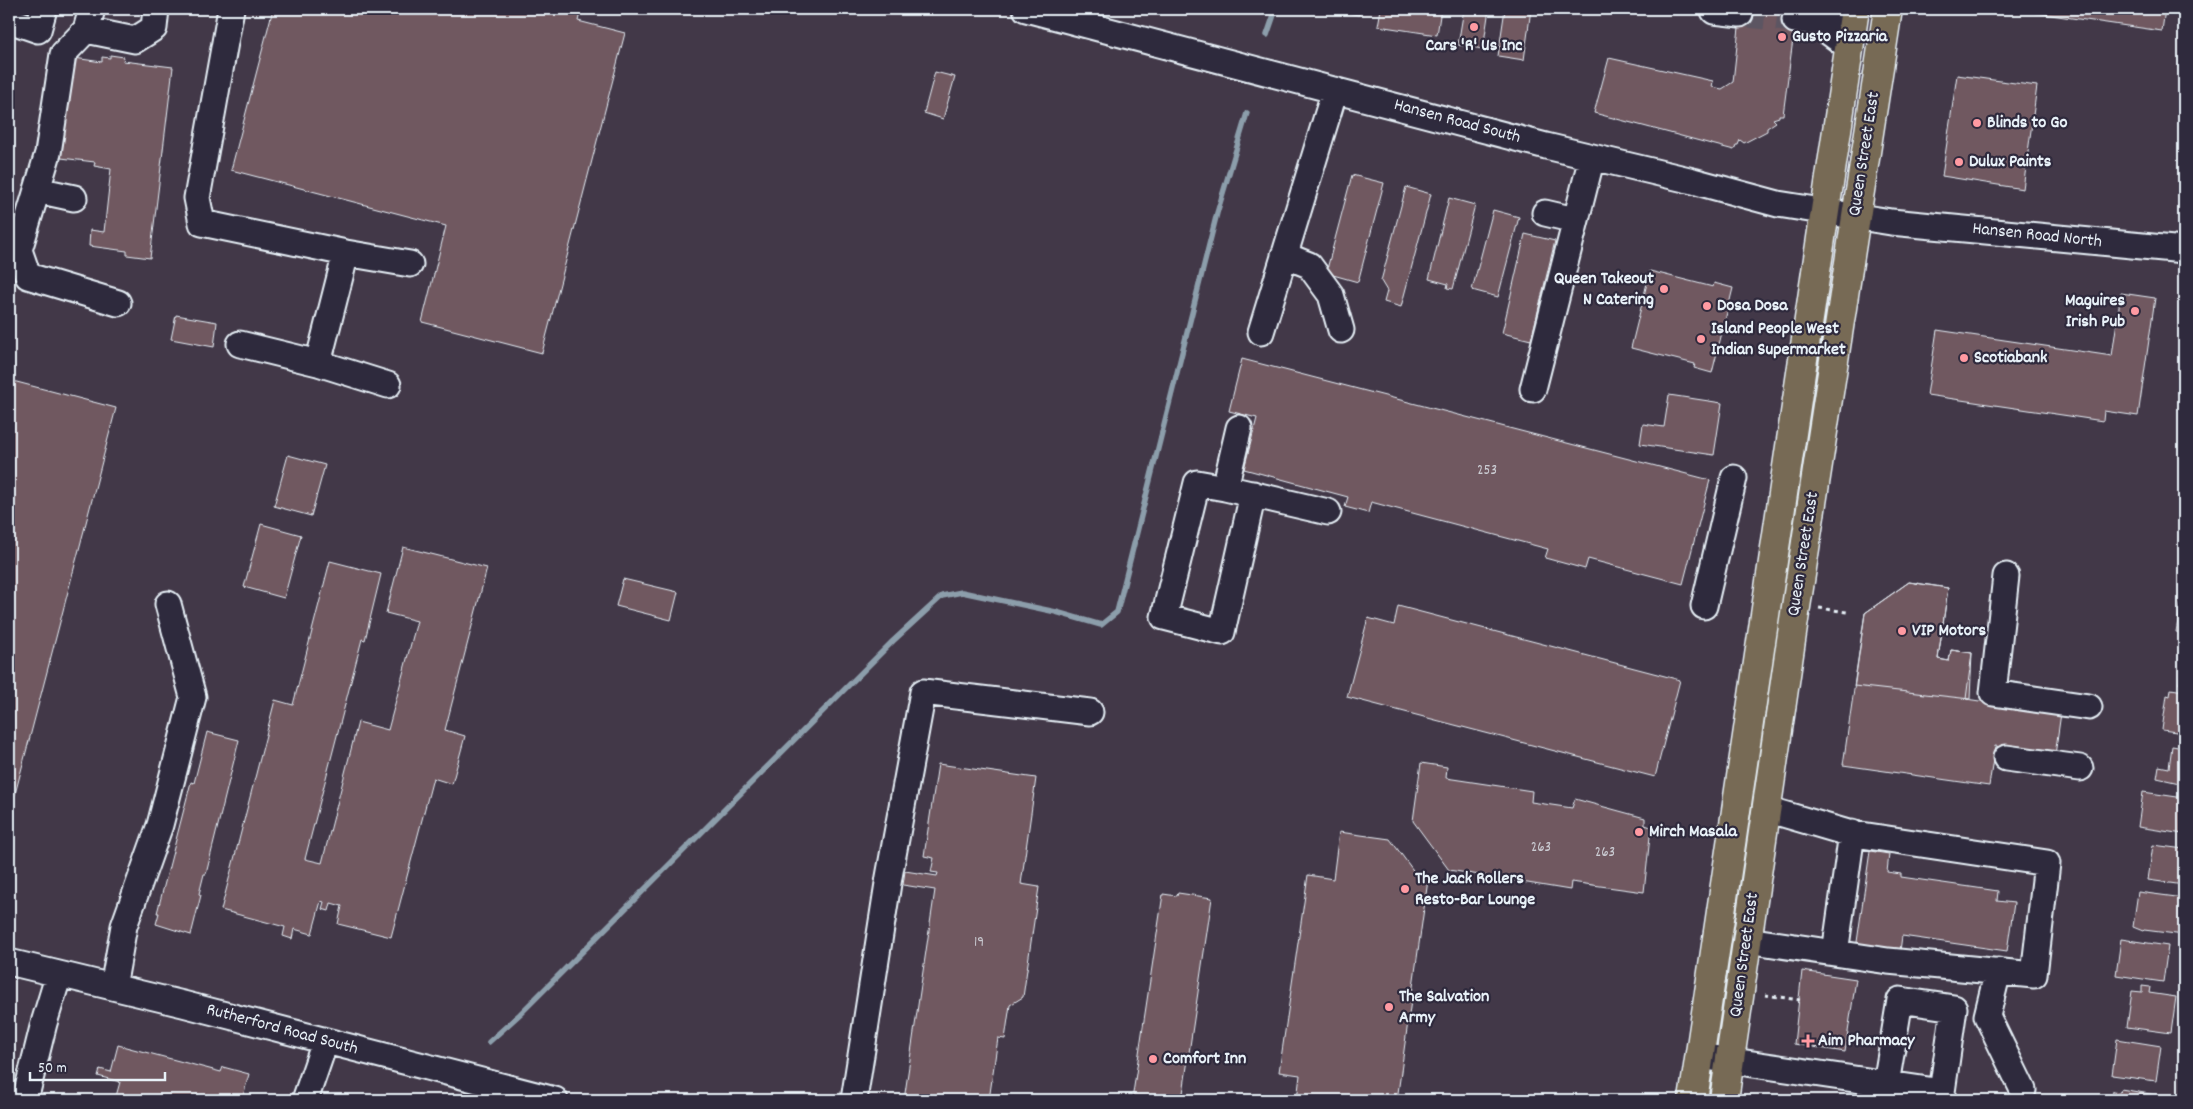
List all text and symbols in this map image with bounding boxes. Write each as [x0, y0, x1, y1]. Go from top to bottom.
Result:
marker: Cars 'R' Us Inc [1468, 21, 1480, 33]
place label: Gusto Pizzaria [1792, 25, 1888, 50]
marker: Gusto Pizzaria [1776, 31, 1788, 43]
place label: Cars 'R' Us Inc [1425, 34, 1523, 59]
street label: Queen Street East [1843, 90, 1887, 218]
street label: Hansen Road South [1391, 93, 1523, 151]
place label: Blinds to Go [1987, 111, 2067, 136]
marker: Blinds to Go [1971, 117, 1983, 129]
place label: Dulux Paints [1969, 150, 2052, 175]
marker: Dulux Paints [1953, 156, 1965, 168]
street label: Hansen Road North [1971, 217, 2103, 255]
place label: Queen Takeout N Catering [1554, 267, 1654, 313]
marker: Queen Takeout N Catering [1658, 283, 1670, 295]
place label: Maguires Irish Pub [2065, 289, 2125, 335]
place label: Dosa Dosa [1717, 294, 1788, 319]
marker: Dosa Dosa [1701, 300, 1713, 312]
marker: Maguires Irish Pub [2129, 305, 2141, 317]
place label: Island People West Indian Supermarket [1711, 317, 1846, 363]
marker: Island People West Indian Supermarket [1695, 333, 1707, 345]
place label: Scotiabank [1974, 346, 2048, 371]
marker: Scotiabank [1958, 352, 1970, 364]
house number: 253 [1477, 460, 1497, 482]
street label: Queen Street East [1782, 490, 1826, 618]
place label: VIP Motors [1912, 619, 1986, 644]
marker: VIP Motors [1896, 625, 1908, 637]
place label: Mirch Masala [1649, 820, 1737, 845]
marker: Mirch Masala [1633, 826, 1645, 838]
house number: 263 [1531, 837, 1551, 859]
house number: 263 [1595, 842, 1615, 864]
place label: The Jack Rollers Resto-Bar Lounge [1415, 867, 1535, 913]
marker: The Jack Rollers Resto-Bar Lounge [1399, 883, 1411, 895]
street label: Queen Street East [1724, 891, 1766, 1019]
house number: 19 [974, 932, 984, 954]
place label: The Salvation Army [1399, 985, 1489, 1031]
street label: Rutherford Road South [203, 998, 361, 1062]
marker: The Salvation Army [1383, 1001, 1395, 1013]
place label: Aim Pharmacy [1818, 1029, 1915, 1054]
marker: Aim Pharmacy [1802, 1035, 1814, 1047]
place label: Comfort Inn [1163, 1047, 1246, 1072]
scale bar [30, 1049, 165, 1081]
marker: Comfort Inn [1147, 1053, 1159, 1065]
text: 50 m [38, 1058, 67, 1080]

